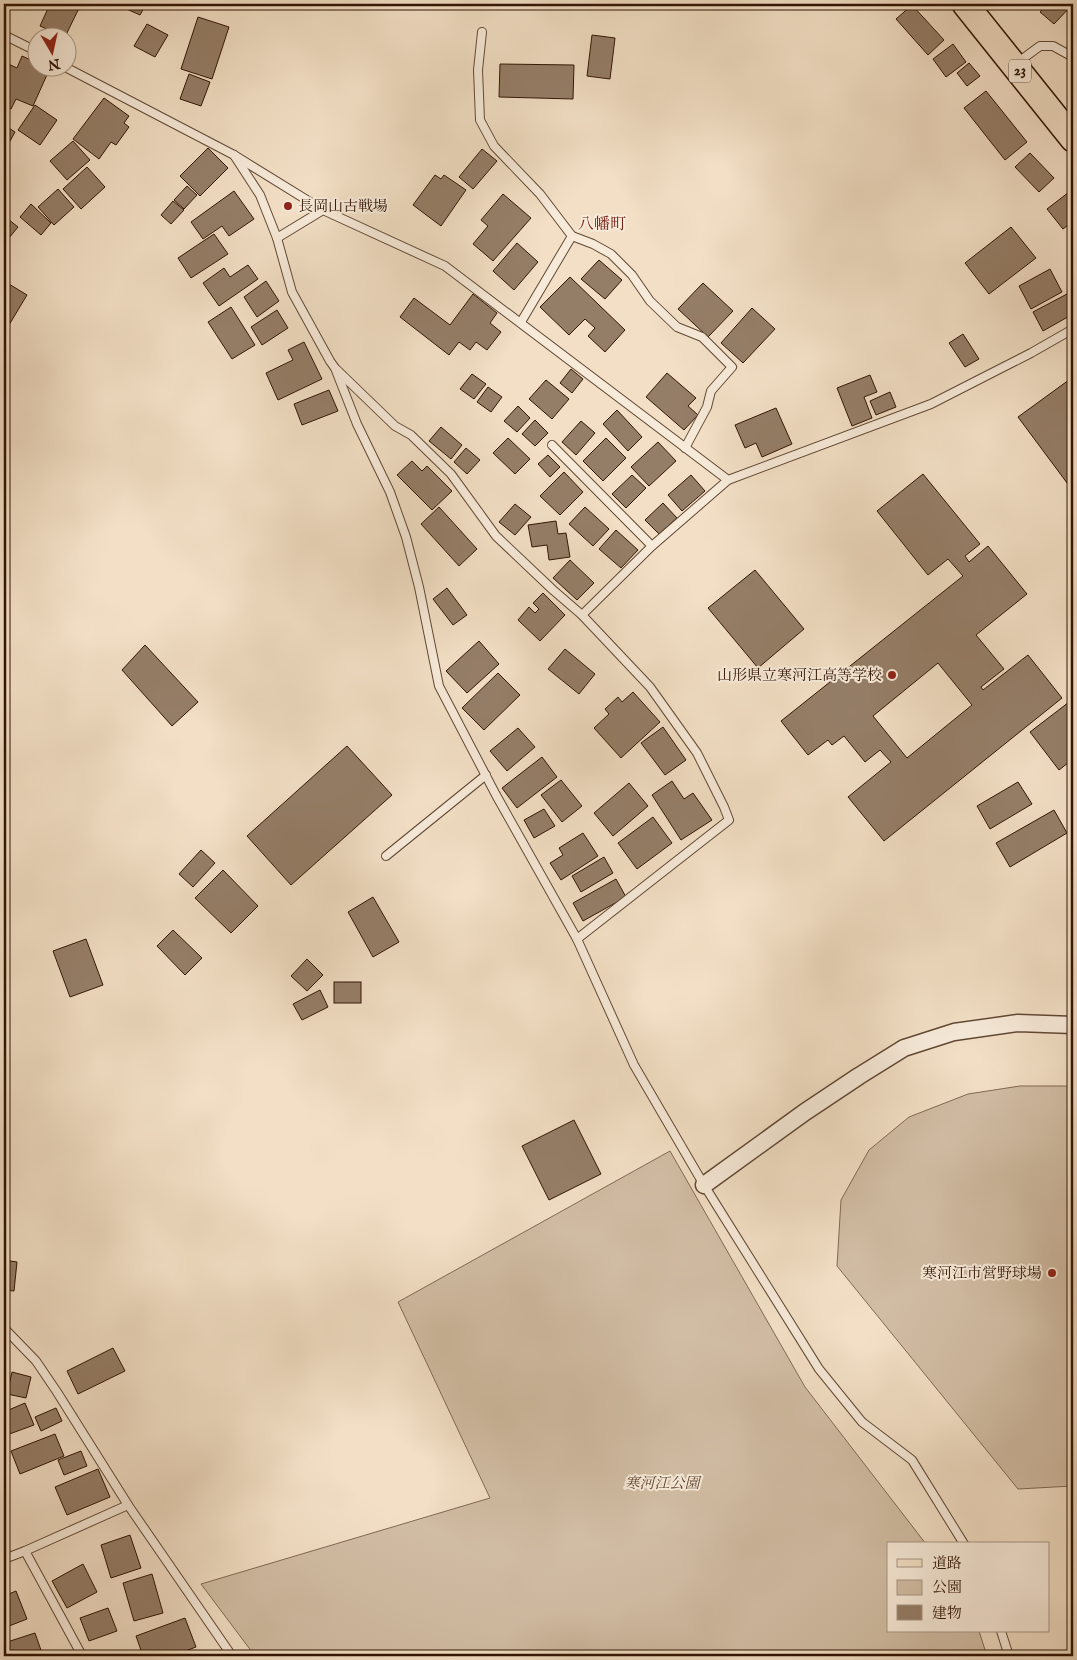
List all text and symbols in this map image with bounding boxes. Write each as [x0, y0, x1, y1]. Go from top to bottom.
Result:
north arrow [28, 28, 78, 78]
text: N [46, 54, 62, 74]
road number: 23 [1009, 59, 1031, 82]
place label: 長岡山古戦場 [298, 197, 388, 216]
marker: 長岡山古戦場 [282, 200, 294, 212]
district label: 八幡町 [578, 215, 626, 235]
place label: 山形県立寒河江高等学校 [717, 666, 882, 685]
marker: 山形県立寒河江高等学校 [886, 669, 898, 681]
place label: 寒河江市営野球場 [922, 1264, 1042, 1283]
marker: 寒河江市営野球場 [1046, 1267, 1058, 1279]
park label: 寒河江公園 [624, 1474, 702, 1493]
legend [887, 1542, 1050, 1632]
text: 道路 [932, 1554, 962, 1573]
text: 公園 [932, 1578, 962, 1597]
text: 建物 [932, 1604, 962, 1623]

